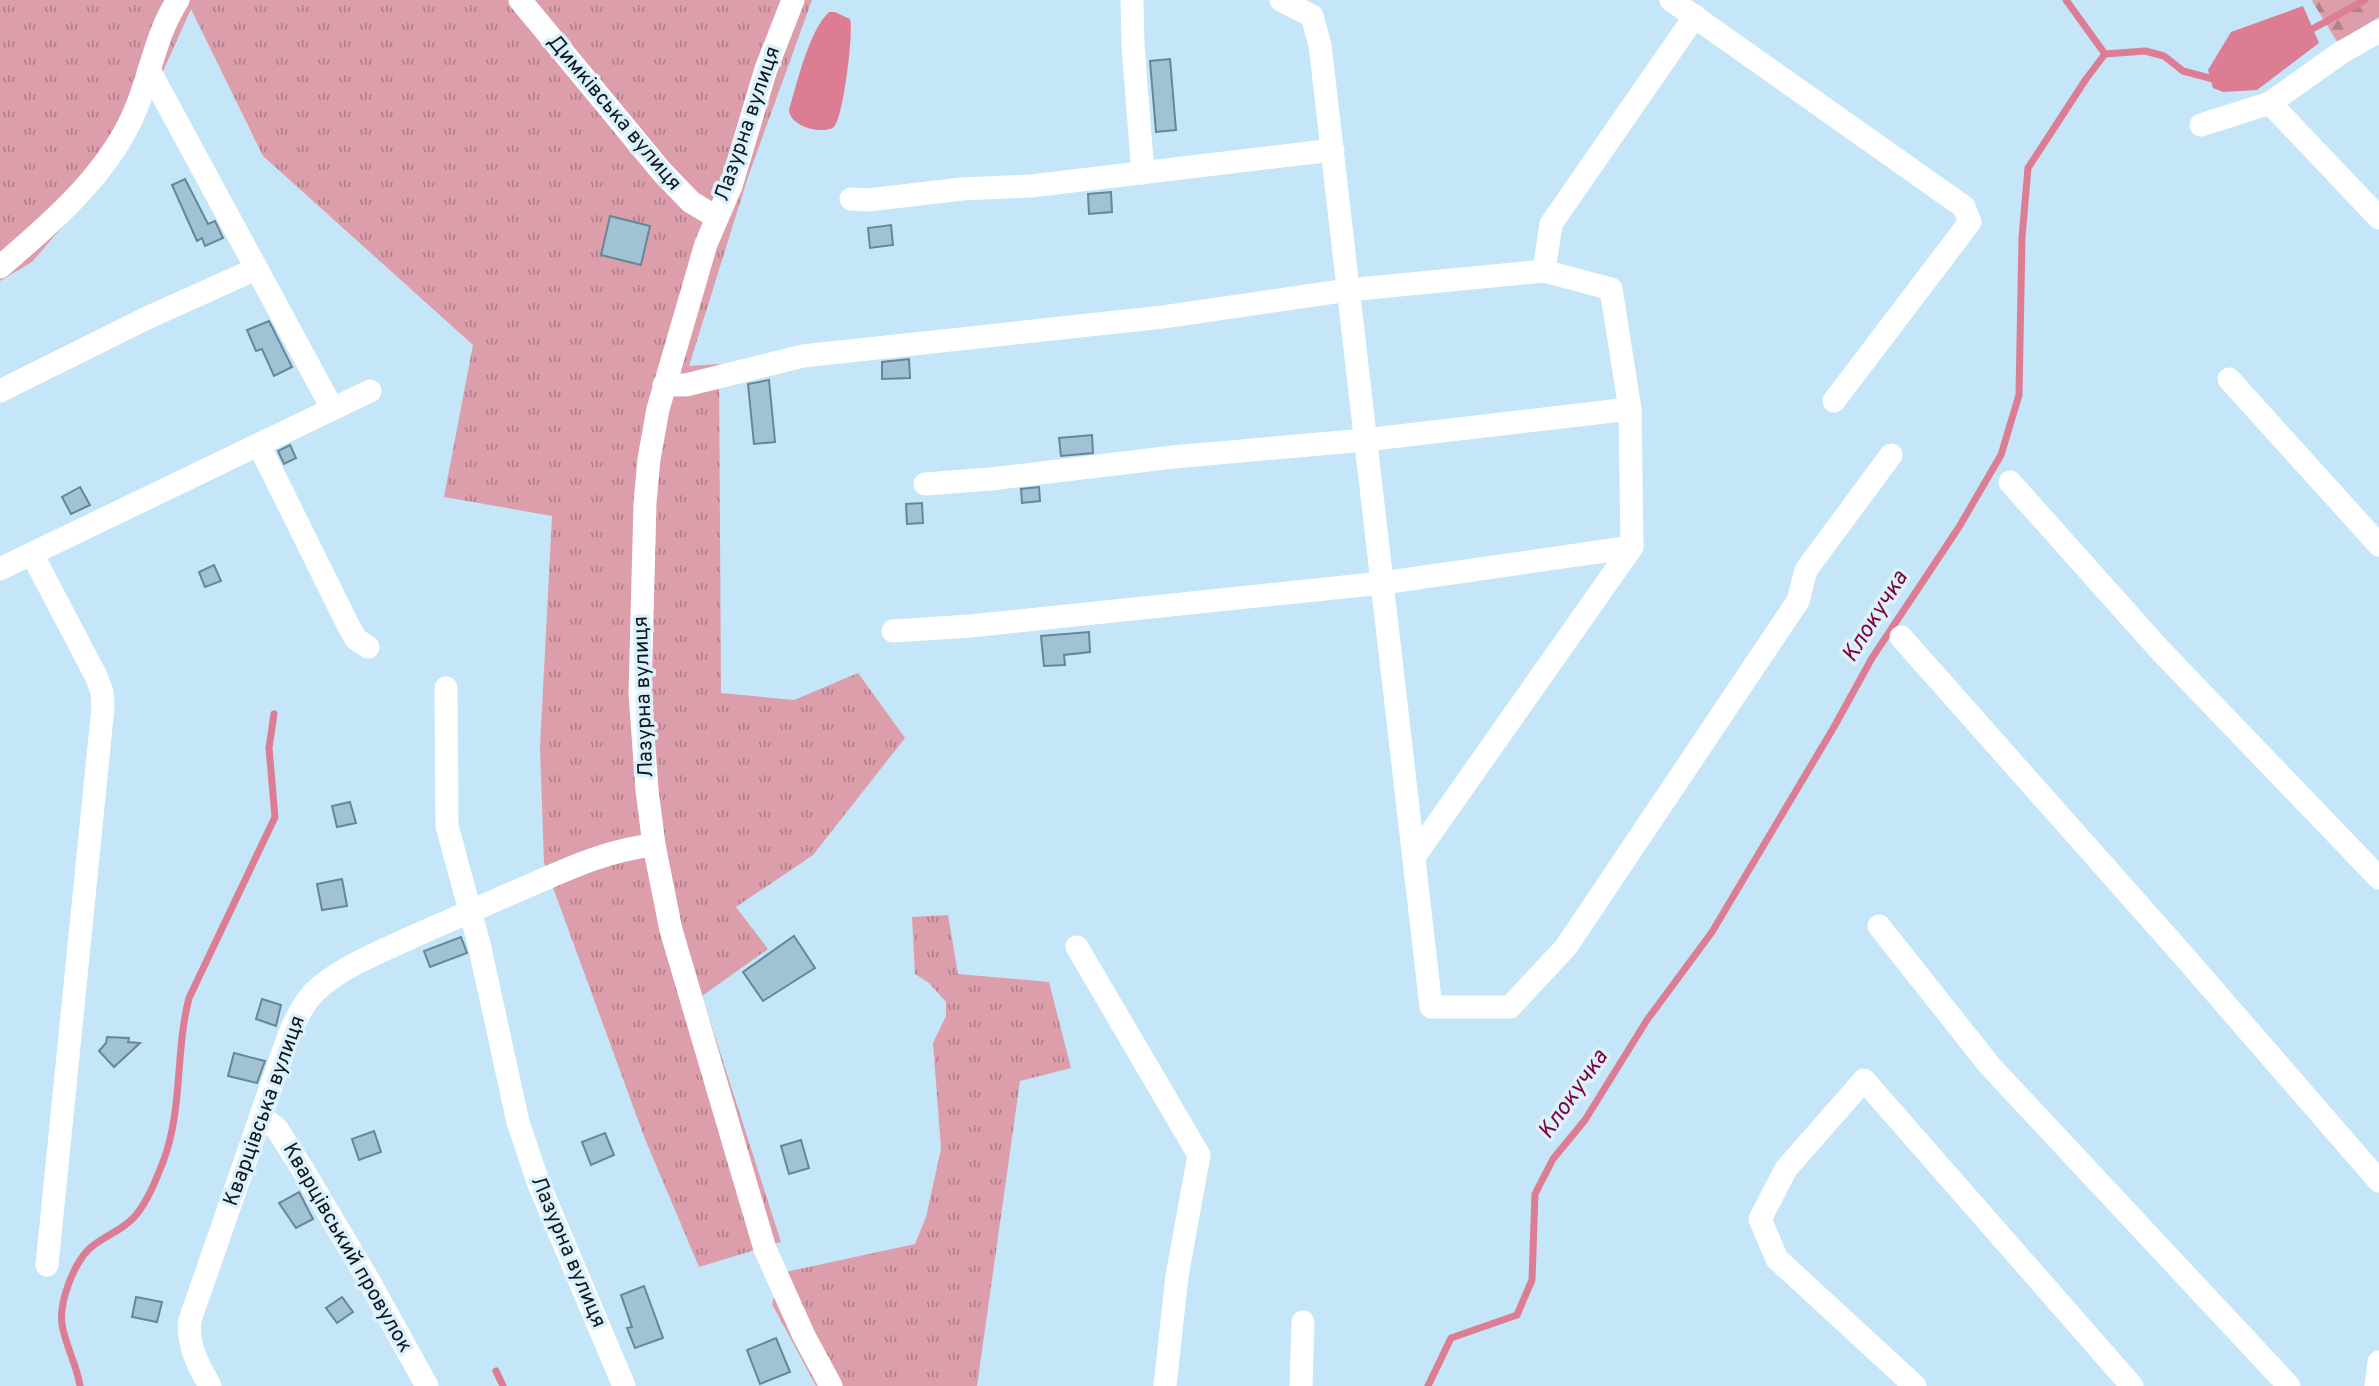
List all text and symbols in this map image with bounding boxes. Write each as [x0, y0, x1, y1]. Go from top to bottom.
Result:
street label: Димківська вулиця [541, 29, 687, 197]
street label: Лазурна вулиця [709, 43, 787, 205]
water label: Клокучка [1837, 566, 1916, 668]
street label: Лазурна вулиця [628, 616, 660, 778]
street label: Кварцівська вулиця [218, 1012, 312, 1210]
water label: Клокучка [1533, 1045, 1615, 1145]
street label: Кварцівський провулок [276, 1138, 418, 1358]
street label: Лазурна вулиця [524, 1172, 612, 1332]

